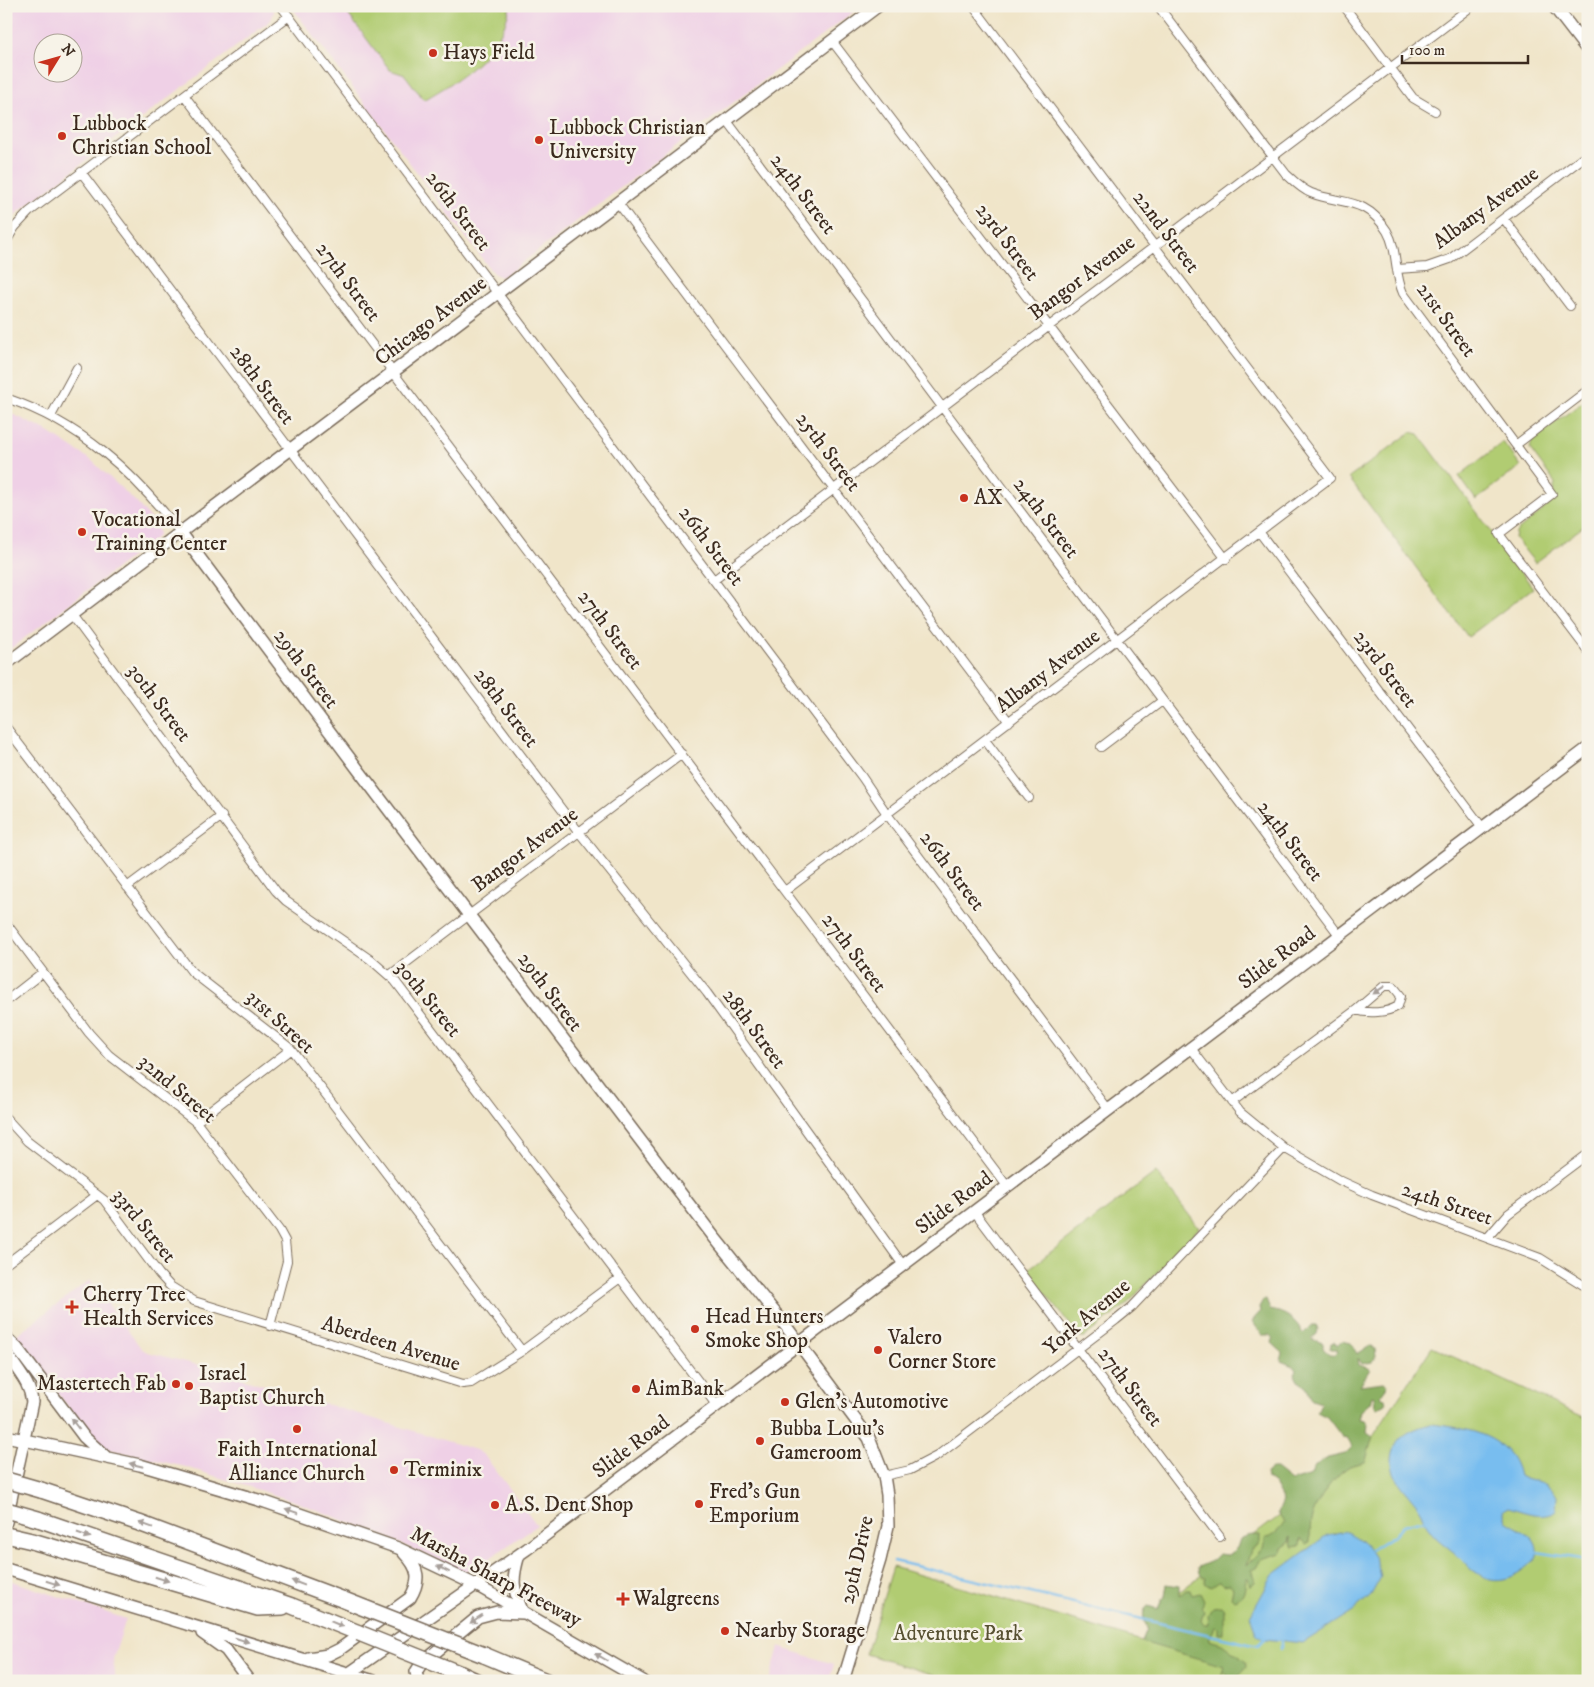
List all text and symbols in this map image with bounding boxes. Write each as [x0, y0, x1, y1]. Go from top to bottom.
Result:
north arrow [32, 32, 82, 82]
scale bar [1402, 32, 1528, 64]
place label: Hays Field [443, 40, 535, 66]
text: N [57, 41, 79, 61]
text: 100 m [1409, 41, 1445, 60]
marker: Hays Field [427, 47, 439, 59]
place label: Lubbock Christian School [72, 111, 212, 161]
place label: Lubbock Christian University [549, 115, 705, 165]
marker: Lubbock Christian School [56, 130, 68, 142]
marker: Lubbock Christian University [533, 134, 545, 146]
street label: 24th Street [764, 149, 842, 240]
street label: Albany Avenue [1428, 161, 1544, 255]
street label: 26th Street [420, 166, 497, 256]
street label: 22nd Street [1127, 186, 1205, 278]
street label: 23rd Street [969, 198, 1045, 286]
street label: Bangor Avenue [1024, 229, 1141, 326]
street label: 27th Street [310, 237, 386, 327]
street label: Chicago Avenue [370, 270, 493, 372]
street label: 21st Street [1410, 278, 1482, 363]
street label: 28th Street [224, 340, 300, 430]
street label: 25th Street [790, 407, 866, 497]
street label: 24th Street [1007, 473, 1085, 564]
place label: AX [974, 485, 1003, 511]
marker: AX [958, 492, 970, 504]
street label: 26th Street [673, 501, 750, 591]
place label: Vocational Training Center [91, 507, 227, 557]
marker: Vocational Training Center [76, 526, 88, 538]
street label: 27th Street [572, 585, 648, 675]
street label: Albany Avenue [991, 623, 1106, 719]
street label: 29th Street [268, 624, 344, 714]
street label: 23rd Street [1347, 625, 1423, 713]
street label: 30th Street [121, 659, 197, 747]
street label: 28th Street [468, 663, 544, 753]
street label: 24th Street [1251, 796, 1329, 887]
street label: Bangor Avenue [467, 801, 584, 898]
street label: 26th Street [914, 826, 991, 916]
street label: 27th Street [816, 908, 892, 998]
street label: Slide Road [1233, 920, 1321, 995]
street label: 29th Street [512, 947, 588, 1037]
street label: 30th Street [389, 955, 467, 1043]
street label: 31st Street [240, 984, 320, 1060]
street label: 28th Street [716, 984, 792, 1074]
one-way arrow [1372, 985, 1386, 995]
street label: 32nd Street [133, 1049, 221, 1129]
street label: Slide Road [910, 1165, 998, 1240]
street label: 24th Street [1398, 1176, 1496, 1232]
street label: 33rd Street [106, 1184, 182, 1269]
street label: York Avenue [1038, 1273, 1136, 1361]
place label: Cherry Tree Health Services [83, 1282, 214, 1332]
marker: Cherry Tree Health Services [65, 1300, 79, 1314]
place label: Head Hunters Smoke Shop [705, 1304, 823, 1354]
street label: Aberdeen Avenue [319, 1311, 464, 1378]
marker: Head Hunters Smoke Shop [689, 1323, 701, 1335]
place label: Valero Corner Store [887, 1325, 997, 1375]
street label: 27th Street [1092, 1342, 1168, 1432]
marker: Valero Corner Store [872, 1344, 884, 1356]
place label: Israel Baptist Church [199, 1361, 325, 1411]
place label: Mastertech Fab [37, 1371, 166, 1397]
place label: AimBank [646, 1376, 725, 1402]
marker: Mastertech Fab [170, 1378, 182, 1390]
marker: Israel Baptist Church [183, 1380, 195, 1392]
marker: AimBank [630, 1383, 642, 1395]
place label: Glen's Automotive [795, 1389, 949, 1415]
marker: Glen's Automotive [779, 1396, 791, 1408]
street label: Slide Road [587, 1409, 675, 1484]
place label: Bubba Louu's Gameroom [770, 1416, 884, 1466]
one-way arrow [69, 1418, 80, 1431]
marker: Faith International Alliance Church [291, 1423, 303, 1435]
marker: Bubba Louu's Gameroom [754, 1435, 766, 1447]
place label: Faith International Alliance Church [217, 1437, 378, 1487]
place label: Terminix [404, 1457, 482, 1483]
one-way arrow [129, 1460, 144, 1468]
marker: Terminix [388, 1464, 400, 1476]
place label: Fred's Gun Emporium [709, 1479, 800, 1529]
place label: A.S. Dent Shop [505, 1492, 633, 1518]
marker: Fred's Gun Emporium [693, 1498, 705, 1510]
marker: A.S. Dent Shop [489, 1499, 501, 1511]
one-way arrow [284, 1507, 299, 1514]
street label: 29th Drive [834, 1513, 880, 1607]
one-way arrow [138, 1521, 153, 1529]
street label: Marsha Sharp Freeway [406, 1521, 587, 1634]
one-way arrow [76, 1531, 91, 1539]
one-way arrow [436, 1565, 450, 1573]
one-way arrow [155, 1576, 170, 1584]
one-way arrow [291, 1578, 305, 1586]
one-way arrow [46, 1580, 61, 1588]
place label: Walgreens [632, 1586, 720, 1612]
marker: Walgreens [617, 1593, 629, 1605]
one-way arrow [470, 1615, 483, 1624]
place label: Nearby Storage [735, 1618, 865, 1644]
one-way arrow [330, 1620, 345, 1628]
park label: Adventure Park [893, 1621, 1023, 1647]
marker: Nearby Storage [719, 1625, 731, 1637]
one-way arrow [235, 1636, 250, 1644]
one-way arrow [594, 1652, 607, 1661]

